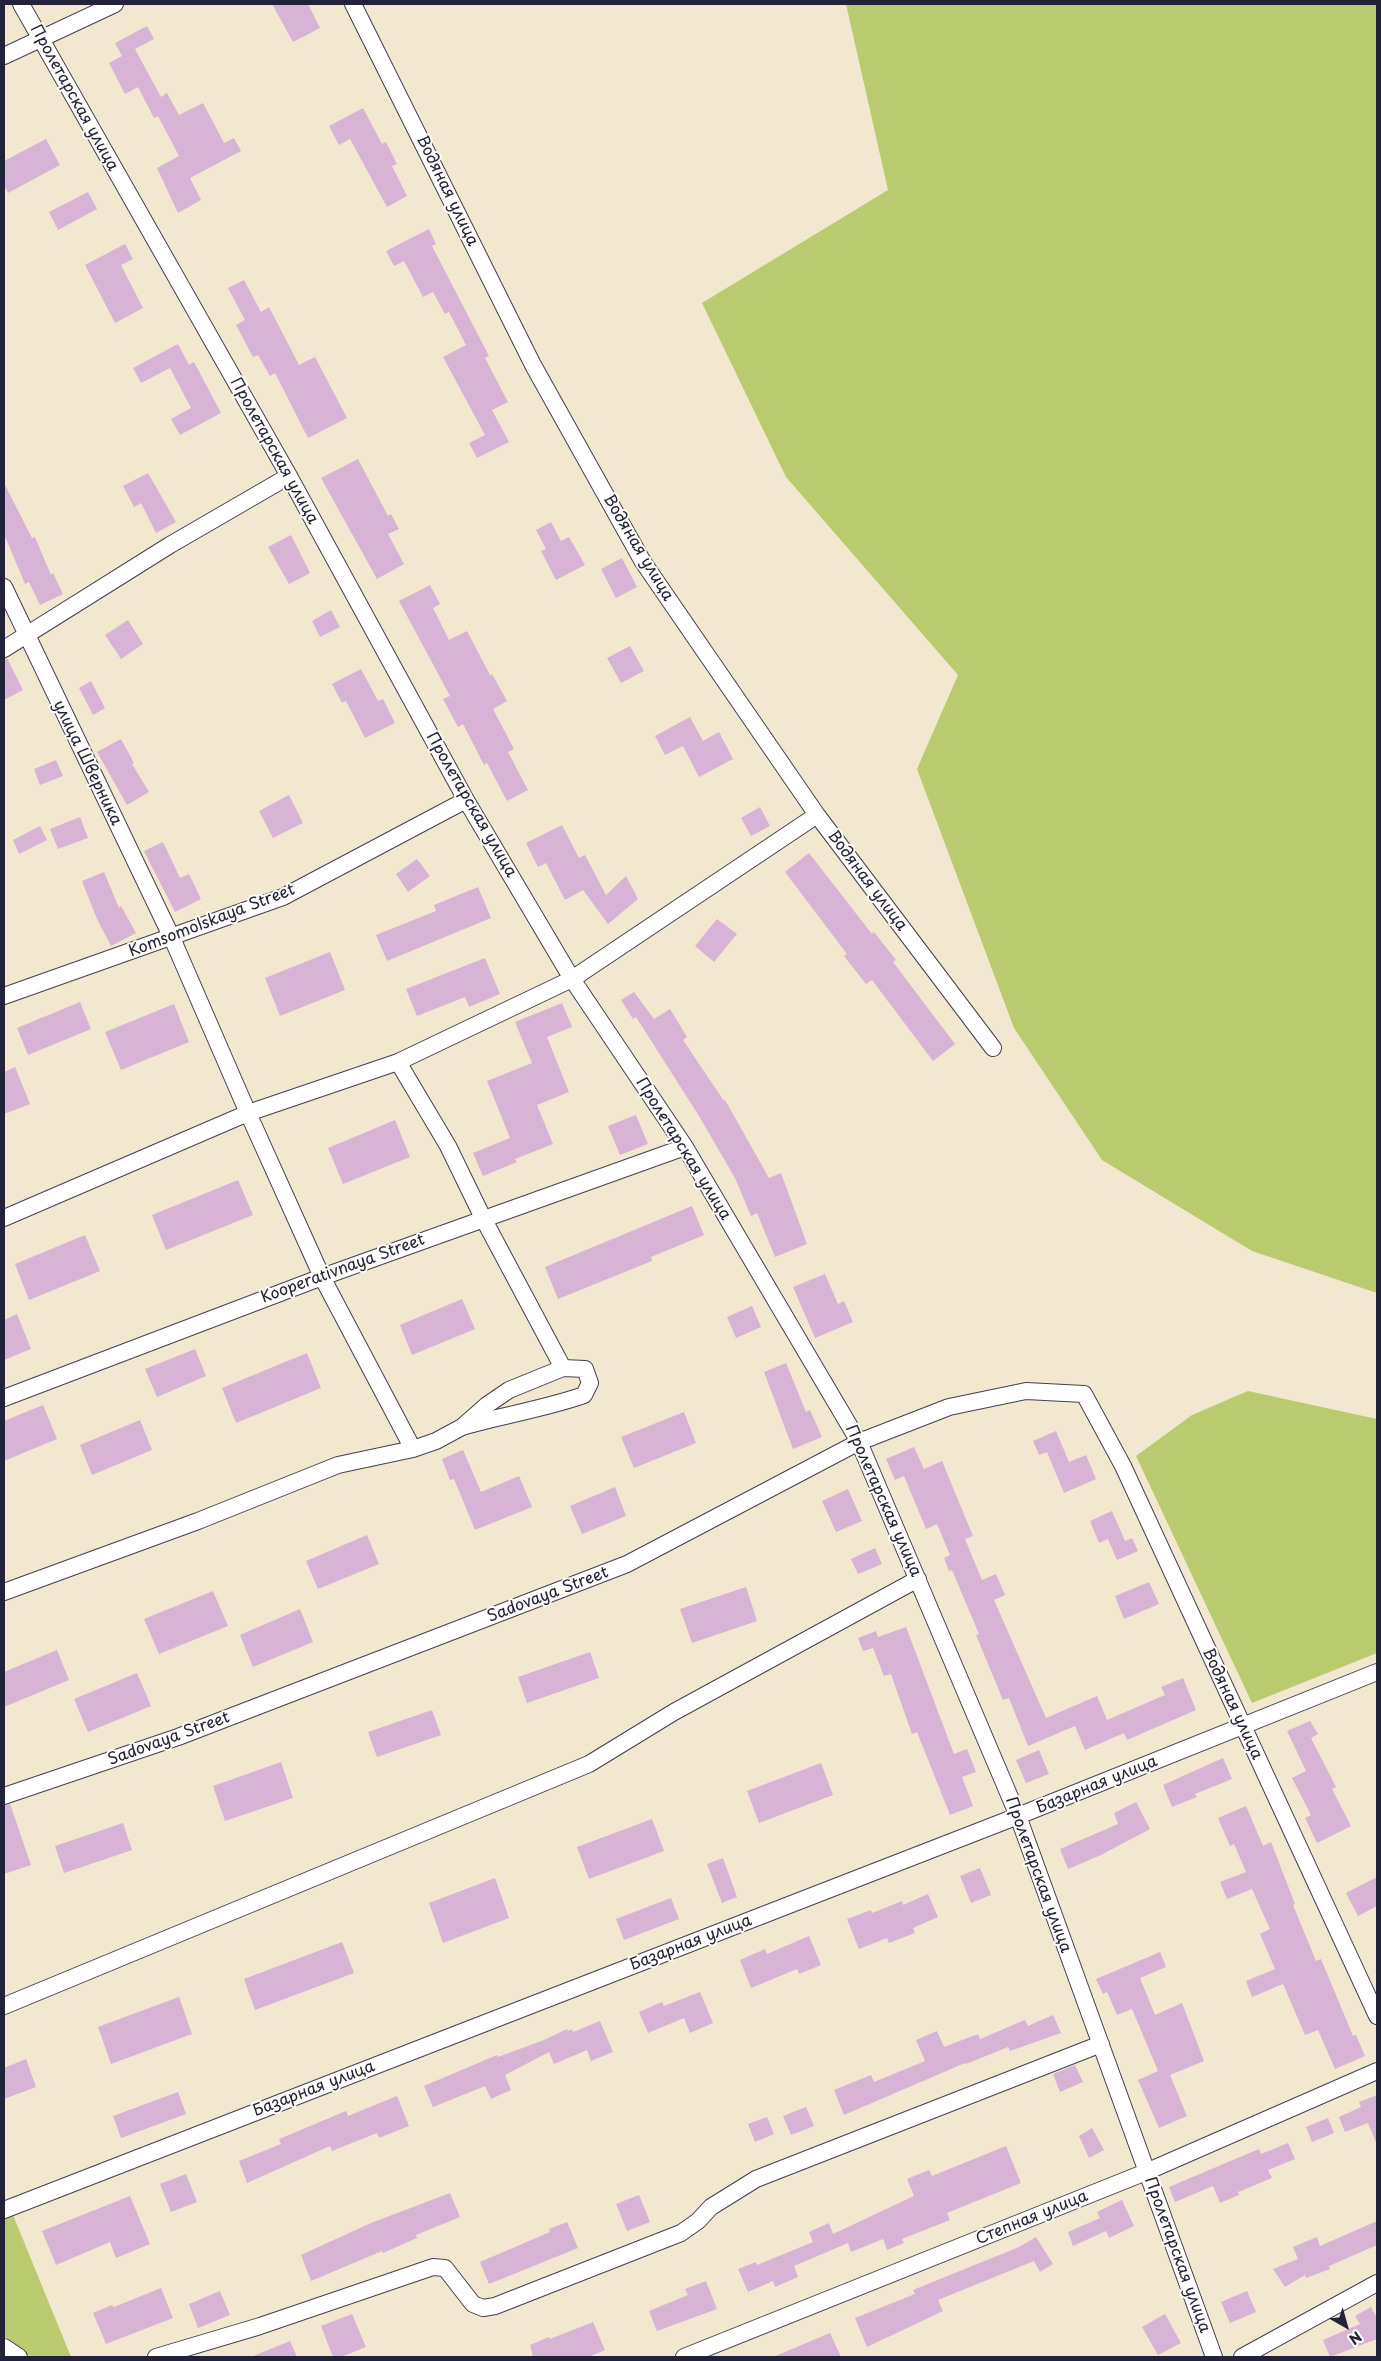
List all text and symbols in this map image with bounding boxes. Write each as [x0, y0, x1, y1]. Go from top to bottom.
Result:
street label: Пролетарская улица [26, 22, 122, 174]
street label: Водяная улица [412, 133, 482, 249]
street label: Пролетарская улица [226, 375, 322, 527]
street label: Водяная улица [599, 491, 677, 605]
street label: улица Шверника [48, 697, 126, 829]
street label: Пролетарская улица [422, 729, 520, 881]
street label: Водяная улица [823, 827, 911, 935]
street label: Komsomolskaya Street [126, 880, 298, 962]
street label: Пролетарская улица [631, 1074, 735, 1224]
street label: Kooperativnaya Street [259, 1230, 427, 1308]
street label: Пролетарская улица [841, 1422, 925, 1580]
street label: Sadovaya Street [485, 1563, 611, 1627]
street label: Водяная улица [1198, 1645, 1266, 1763]
street label: Sadovaya Street [105, 1708, 233, 1770]
street label: Базарная улица [1034, 1752, 1160, 1818]
street label: Пролетарская улица [1001, 1795, 1075, 1955]
street label: Базарная улица [627, 1911, 755, 1975]
street label: Базарная улица [250, 2057, 378, 2121]
street label: Пролетарская улица [1140, 2175, 1214, 2335]
street label: Степная улица [973, 2187, 1091, 2249]
north arrow [1321, 2301, 1371, 2351]
text: N [1345, 2327, 1366, 2350]

